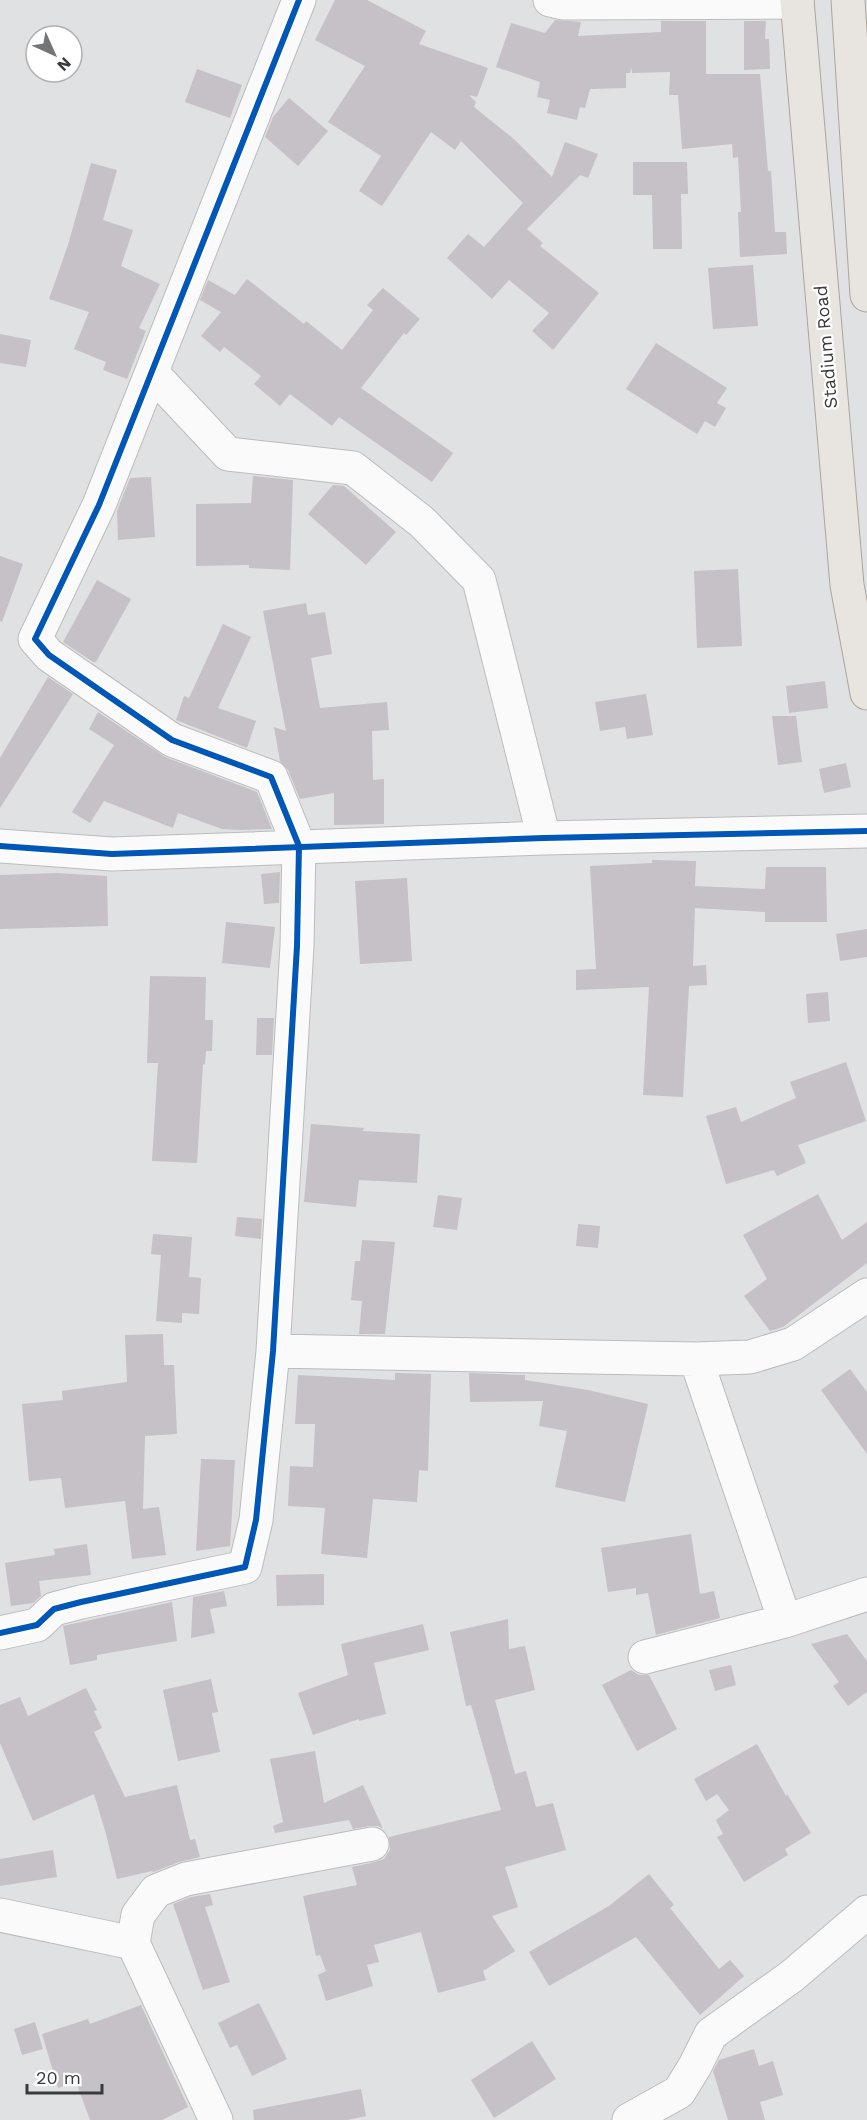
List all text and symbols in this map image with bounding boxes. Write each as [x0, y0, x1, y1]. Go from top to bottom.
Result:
north arrow [24, 24, 84, 84]
text: N [53, 53, 75, 75]
street label: Stadium Road [810, 285, 841, 410]
scale bar [27, 2057, 102, 2095]
text: 20 m [36, 2067, 81, 2088]

